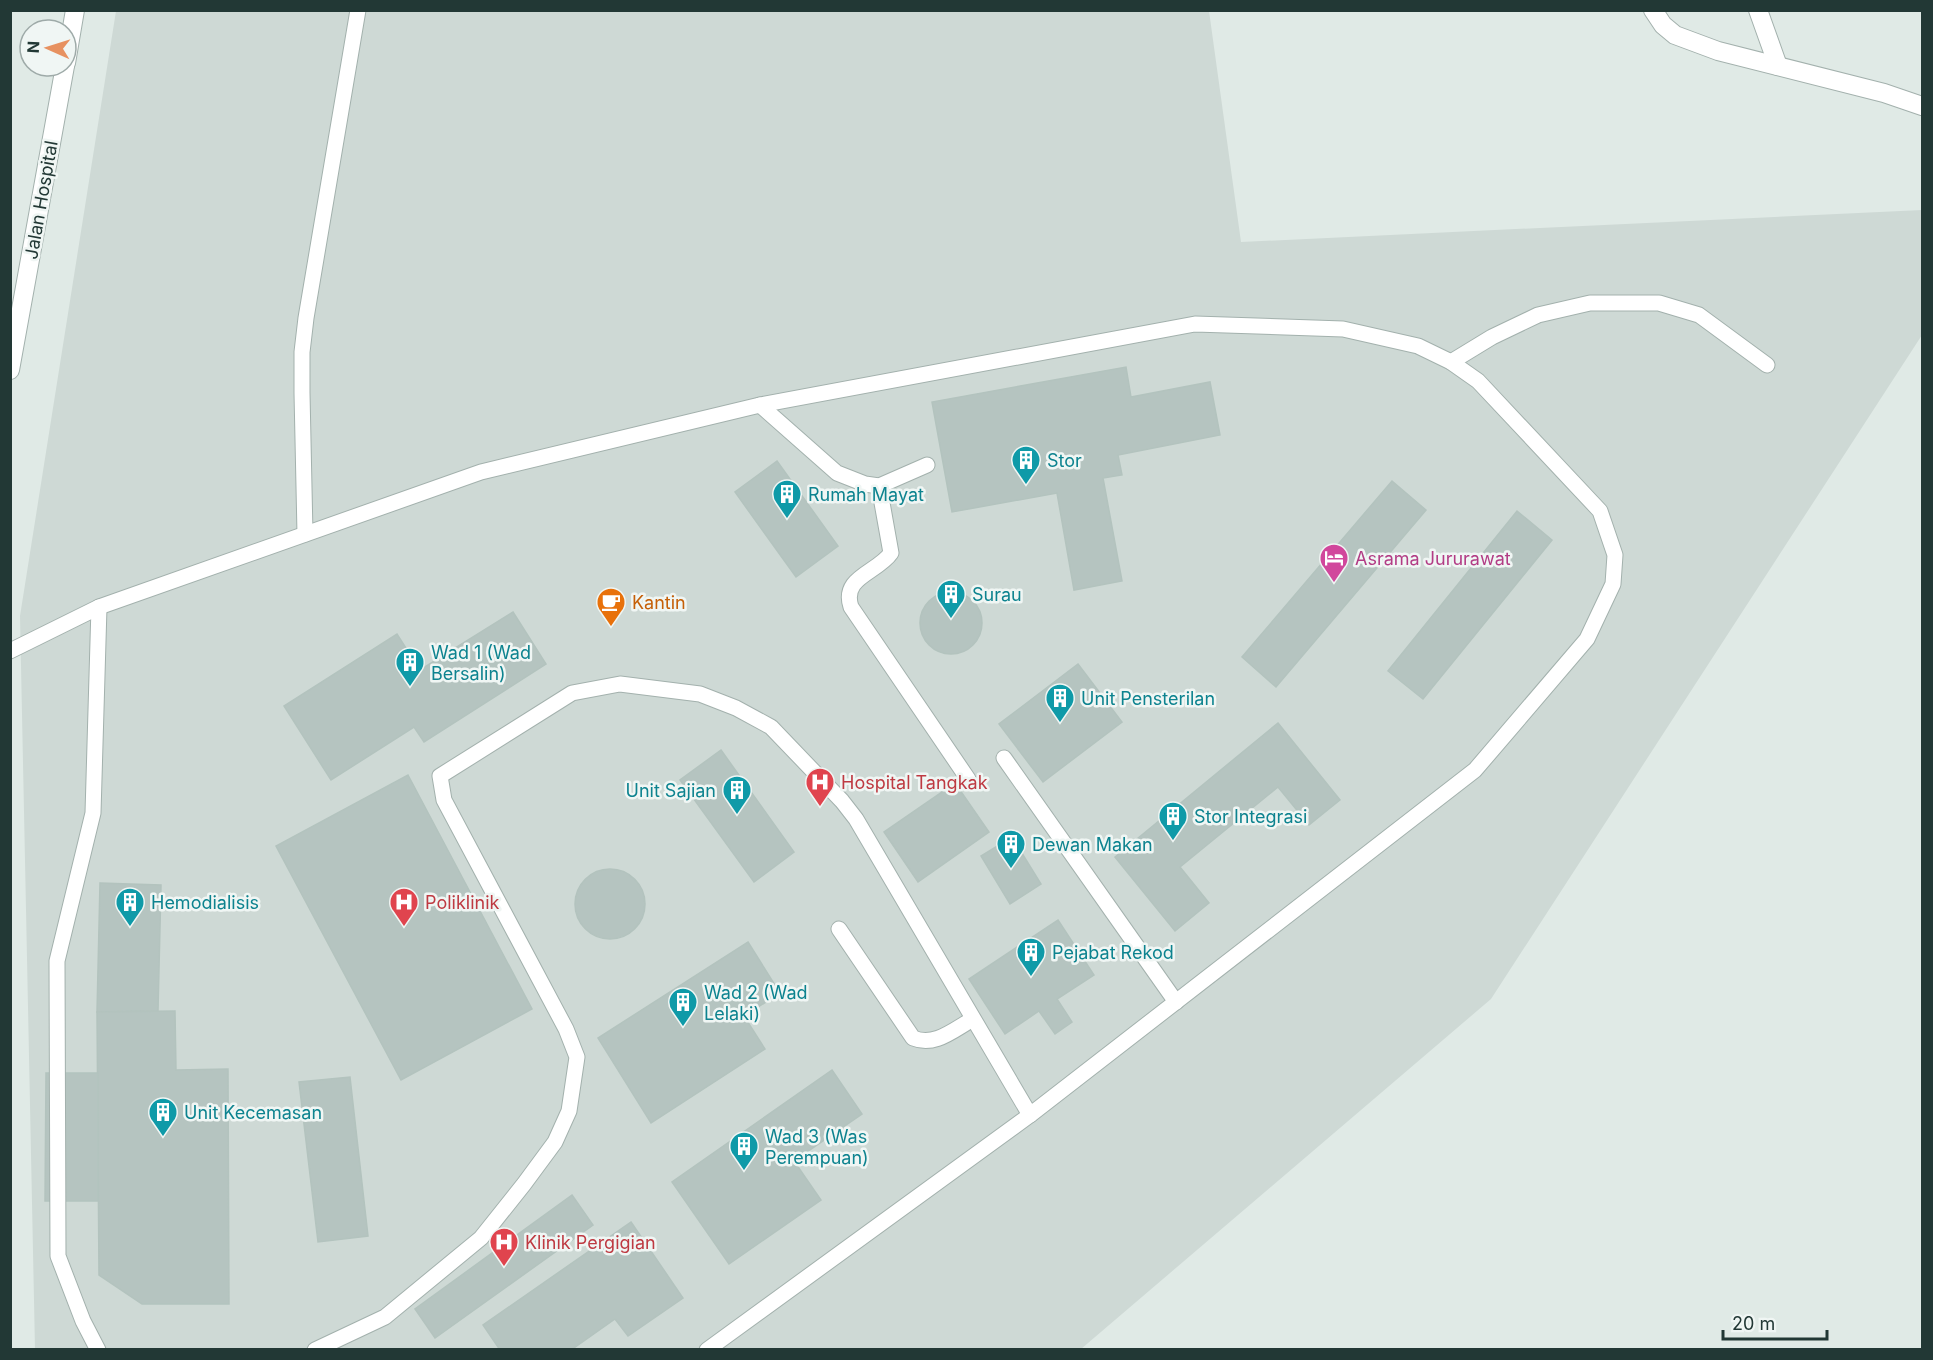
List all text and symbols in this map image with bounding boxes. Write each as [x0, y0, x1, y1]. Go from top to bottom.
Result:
north arrow [18, 18, 78, 78]
text: N [23, 41, 43, 54]
street label: Jalan Hospital [20, 139, 62, 261]
building icon: Stor [1010, 444, 1042, 486]
place label: Stor [1047, 450, 1082, 471]
building icon: Rumah Mayat [771, 478, 803, 520]
place label: Rumah Mayat [808, 484, 924, 505]
hotel icon: Asrama Jururawat [1318, 542, 1350, 584]
place label: Asrama Jururawat [1355, 548, 1511, 569]
building icon: Surau [935, 578, 967, 620]
place label: Surau [972, 584, 1022, 605]
cafe icon: Kantin [595, 586, 627, 628]
place label: Kantin [632, 592, 686, 613]
place label: Wad 1 (Wad Bersalin) [431, 642, 531, 684]
building icon: Wad 1 (Wad Bersalin) [394, 646, 426, 688]
building icon: Unit Pensterilan [1044, 682, 1076, 724]
place label: Unit Pensterilan [1081, 688, 1215, 709]
hospital icon: Hospital Tangkak [804, 766, 836, 808]
place label: Hospital Tangkak [841, 772, 988, 793]
building icon: Unit Sajian [721, 774, 753, 816]
place label: Unit Sajian [626, 780, 716, 801]
building icon: Stor Integrasi [1157, 800, 1189, 842]
place label: Stor Integrasi [1194, 806, 1307, 827]
building icon: Dewan Makan [995, 828, 1027, 870]
place label: Dewan Makan [1032, 834, 1153, 855]
building icon: Hemodialisis [114, 886, 146, 928]
hospital icon: Poliklinik [388, 886, 420, 928]
place label: Hemodialisis [151, 892, 259, 913]
place label: Poliklinik [425, 892, 500, 913]
building icon: Pejabat Rekod [1015, 936, 1047, 978]
place label: Pejabat Rekod [1052, 942, 1174, 963]
place label: Wad 2 (Wad Lelaki) [704, 982, 808, 1024]
building icon: Wad 2 (Wad Lelaki) [667, 986, 699, 1028]
building icon: Unit Kecemasan [147, 1096, 179, 1138]
place label: Unit Kecemasan [184, 1102, 322, 1123]
place label: Wad 3 (Was Perempuan) [765, 1126, 869, 1168]
building icon: Wad 3 (Was Perempuan) [728, 1130, 760, 1172]
hospital icon: Klinik Pergigian [488, 1226, 520, 1268]
place label: Klinik Pergigian [525, 1232, 656, 1253]
scale bar [1723, 1303, 1826, 1341]
text: 20 m [1732, 1313, 1775, 1334]

